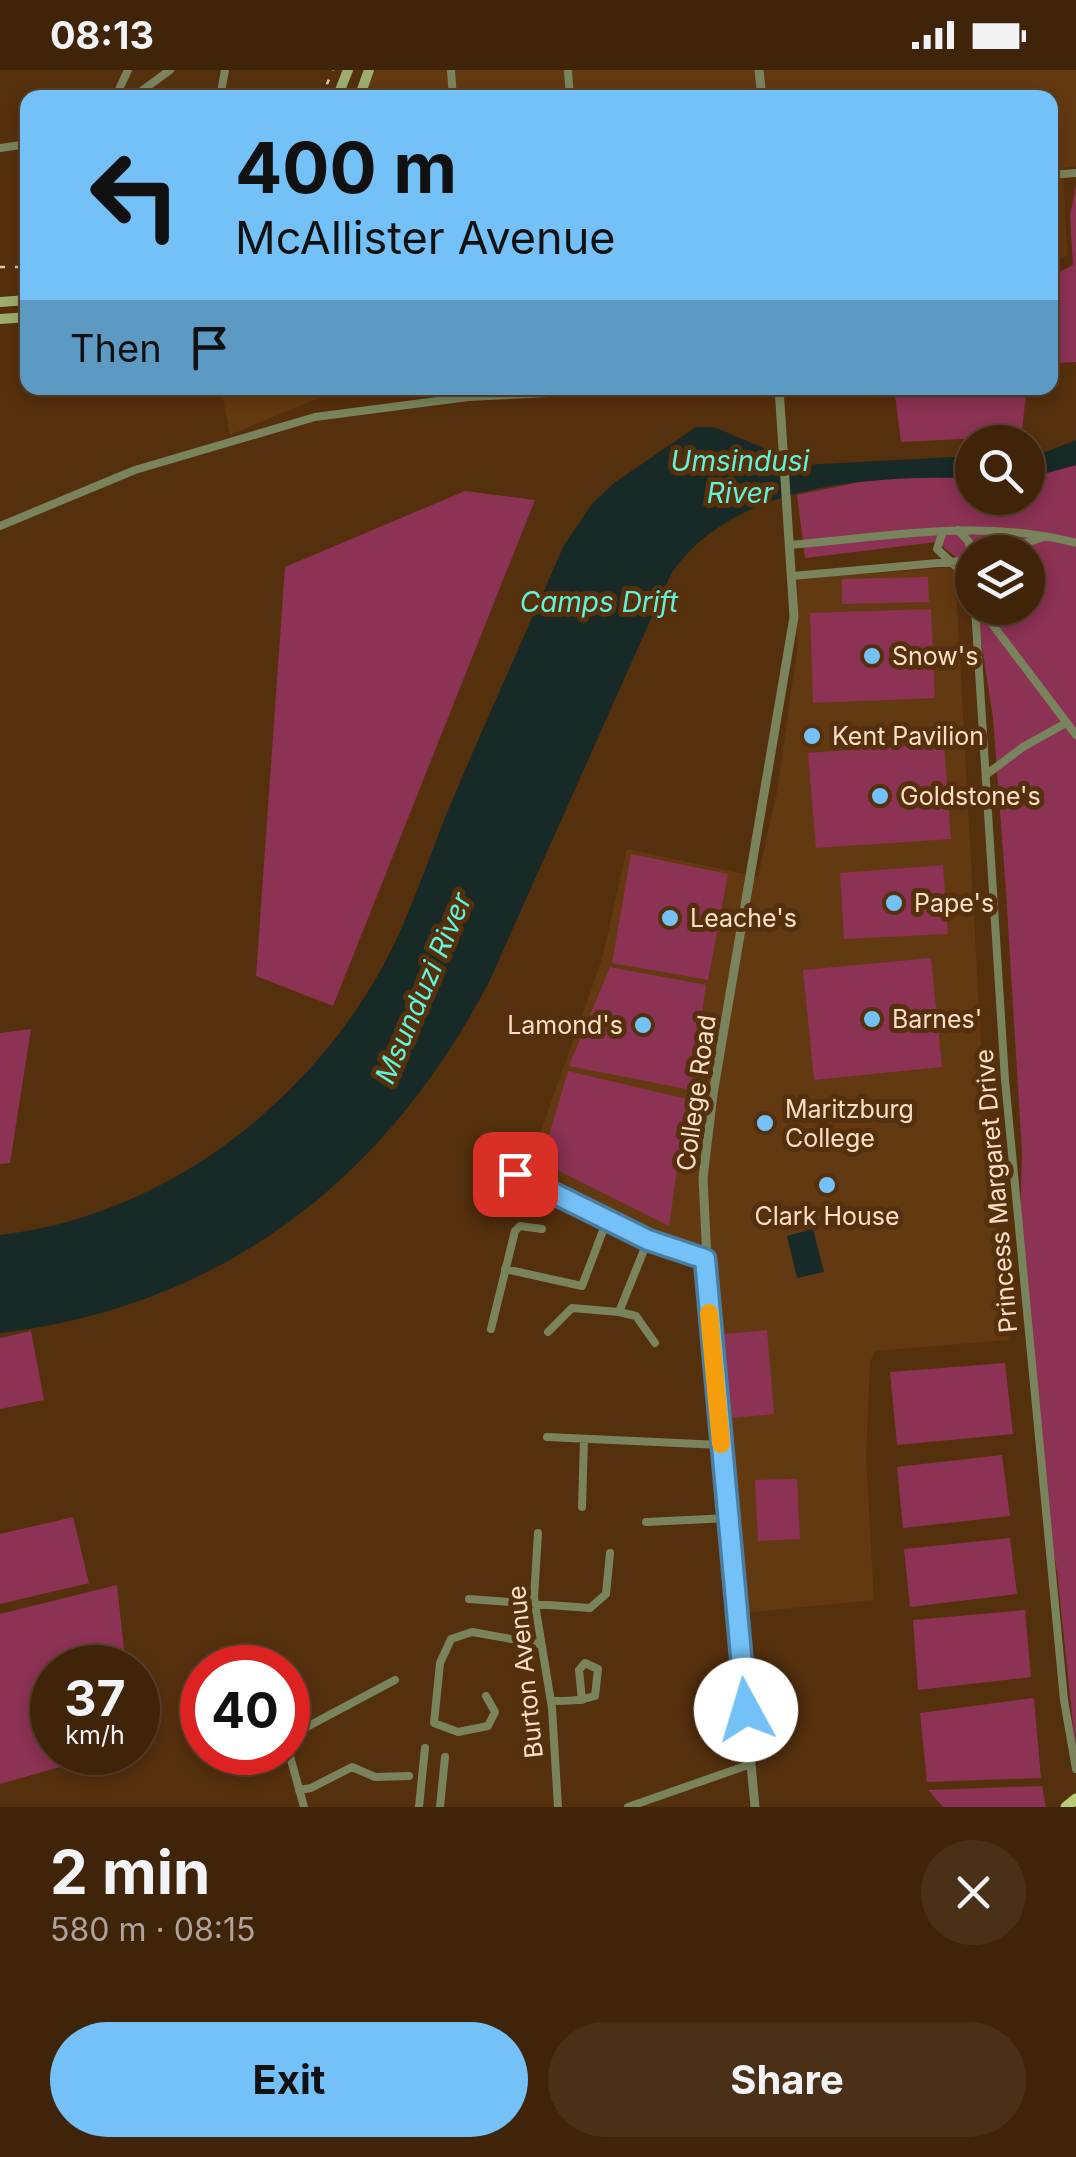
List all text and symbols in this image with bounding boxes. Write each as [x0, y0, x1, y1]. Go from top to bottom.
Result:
text: 08:13 [50, 12, 154, 58]
text: 400 m [235, 125, 457, 210]
icon: left [70, 130, 200, 260]
text: McAllister Avenue [235, 210, 616, 265]
icon: arrive [182, 320, 237, 375]
text: Then [70, 325, 162, 371]
map controls [955, 425, 1045, 625]
button: search [955, 425, 1045, 515]
water label: Umsindusi River [671, 444, 811, 510]
button: layers [955, 535, 1045, 625]
water label: Camps Drift [520, 585, 679, 619]
place label: Snow's [892, 641, 979, 671]
marker: Snow's [861, 645, 883, 667]
place label: Kent Pavilion [832, 721, 984, 751]
marker: Kent Pavilion [801, 725, 823, 747]
place label: Goldstone's [900, 781, 1041, 811]
marker: Goldstone's [869, 785, 891, 807]
water label: Msunduzi River [368, 886, 479, 1088]
place label: Pape's [914, 888, 994, 918]
marker: Pape's [883, 892, 905, 914]
place label: Leache's [690, 903, 797, 933]
marker: Leache's [659, 907, 681, 929]
place label: Barnes' [892, 1004, 982, 1034]
marker: Barnes' [861, 1008, 883, 1030]
place label: Lamond's [507, 1010, 623, 1040]
street label: College Road [670, 1013, 722, 1173]
marker: Lamond's [632, 1014, 654, 1036]
street label: Princess Margaret Drive [969, 1048, 1023, 1334]
place label: Maritzburg College [785, 1094, 914, 1153]
marker: Maritzburg College [754, 1112, 776, 1134]
pin [473, 1132, 558, 1217]
icon: arrive [488, 1147, 543, 1202]
marker: Clark House [816, 1174, 838, 1196]
place label: Clark House [754, 1201, 900, 1231]
street label: Burton Avenue [501, 1584, 549, 1760]
speed limit sign: 40 [180, 1645, 310, 1775]
position arrow [694, 1658, 798, 1762]
text: 37 [64, 1668, 126, 1728]
text: km/h [65, 1720, 125, 1750]
text: 2 min [50, 1836, 210, 1908]
button: close [921, 1840, 1026, 1945]
text: 580 m · 08:15 [50, 1910, 255, 1949]
button: Exit [50, 2022, 528, 2137]
button: Share [548, 2022, 1026, 2137]

